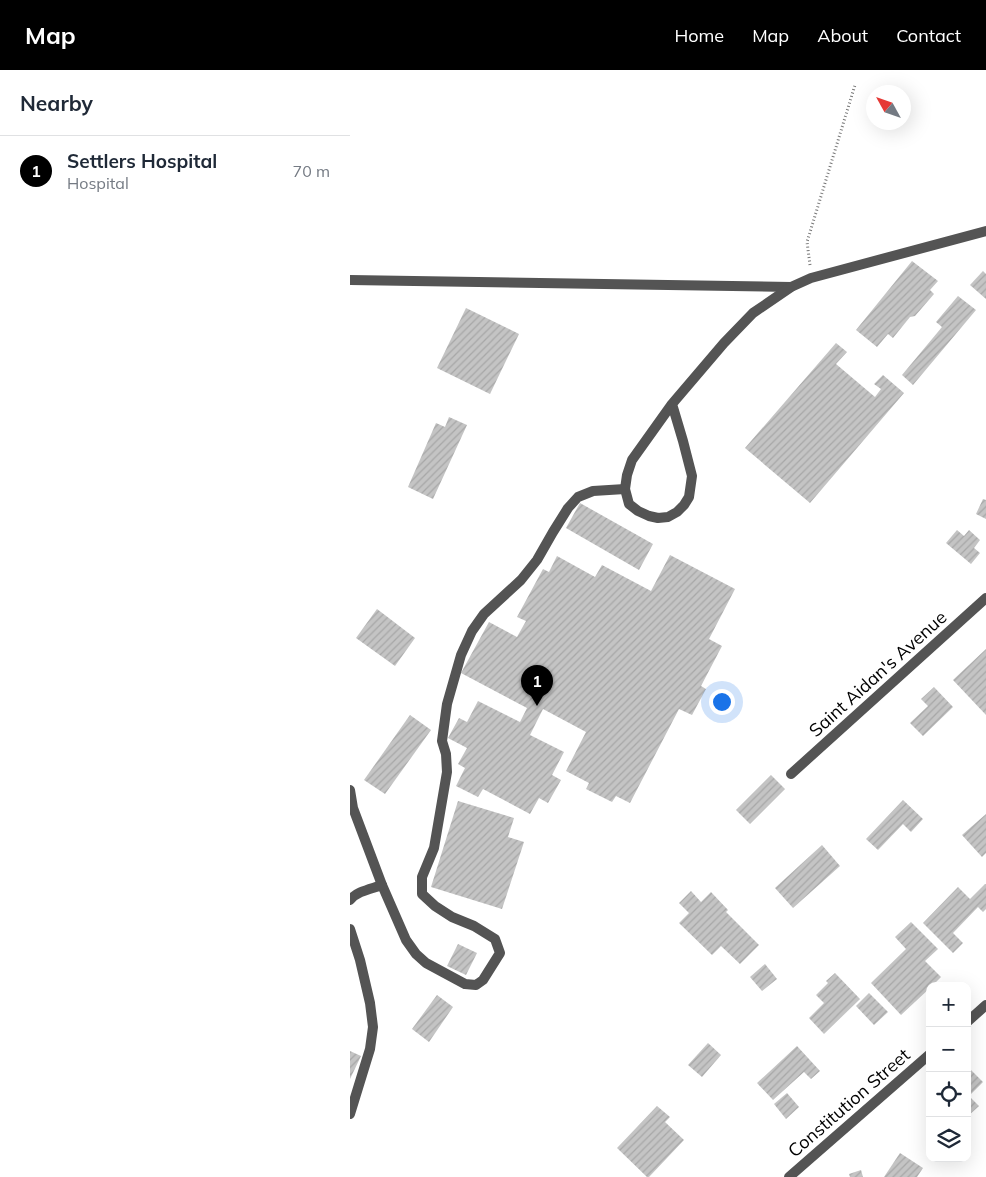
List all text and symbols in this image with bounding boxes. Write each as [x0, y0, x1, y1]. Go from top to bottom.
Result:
text: Map [25, 20, 76, 50]
text: Home [674, 24, 724, 47]
text: Map [752, 24, 789, 47]
text: About [817, 24, 868, 47]
text: Contact [896, 24, 961, 47]
north arrow [866, 85, 911, 130]
text: Nearby [20, 90, 93, 116]
text: Settlers Hospital [67, 149, 217, 173]
text: 1 [31, 161, 41, 181]
text: 70 m [293, 161, 330, 181]
text: Hospital [67, 173, 129, 193]
street label: Saint Aidan's Avenue [804, 606, 951, 742]
pin: 1 [521, 665, 553, 706]
your location [709, 689, 735, 715]
map controls [926, 982, 971, 1162]
button: + [926, 982, 971, 1027]
button: − [926, 1027, 971, 1072]
street label: Constitution Street [783, 1043, 915, 1162]
button: locate [926, 1072, 971, 1117]
button: layers [926, 1117, 971, 1162]

